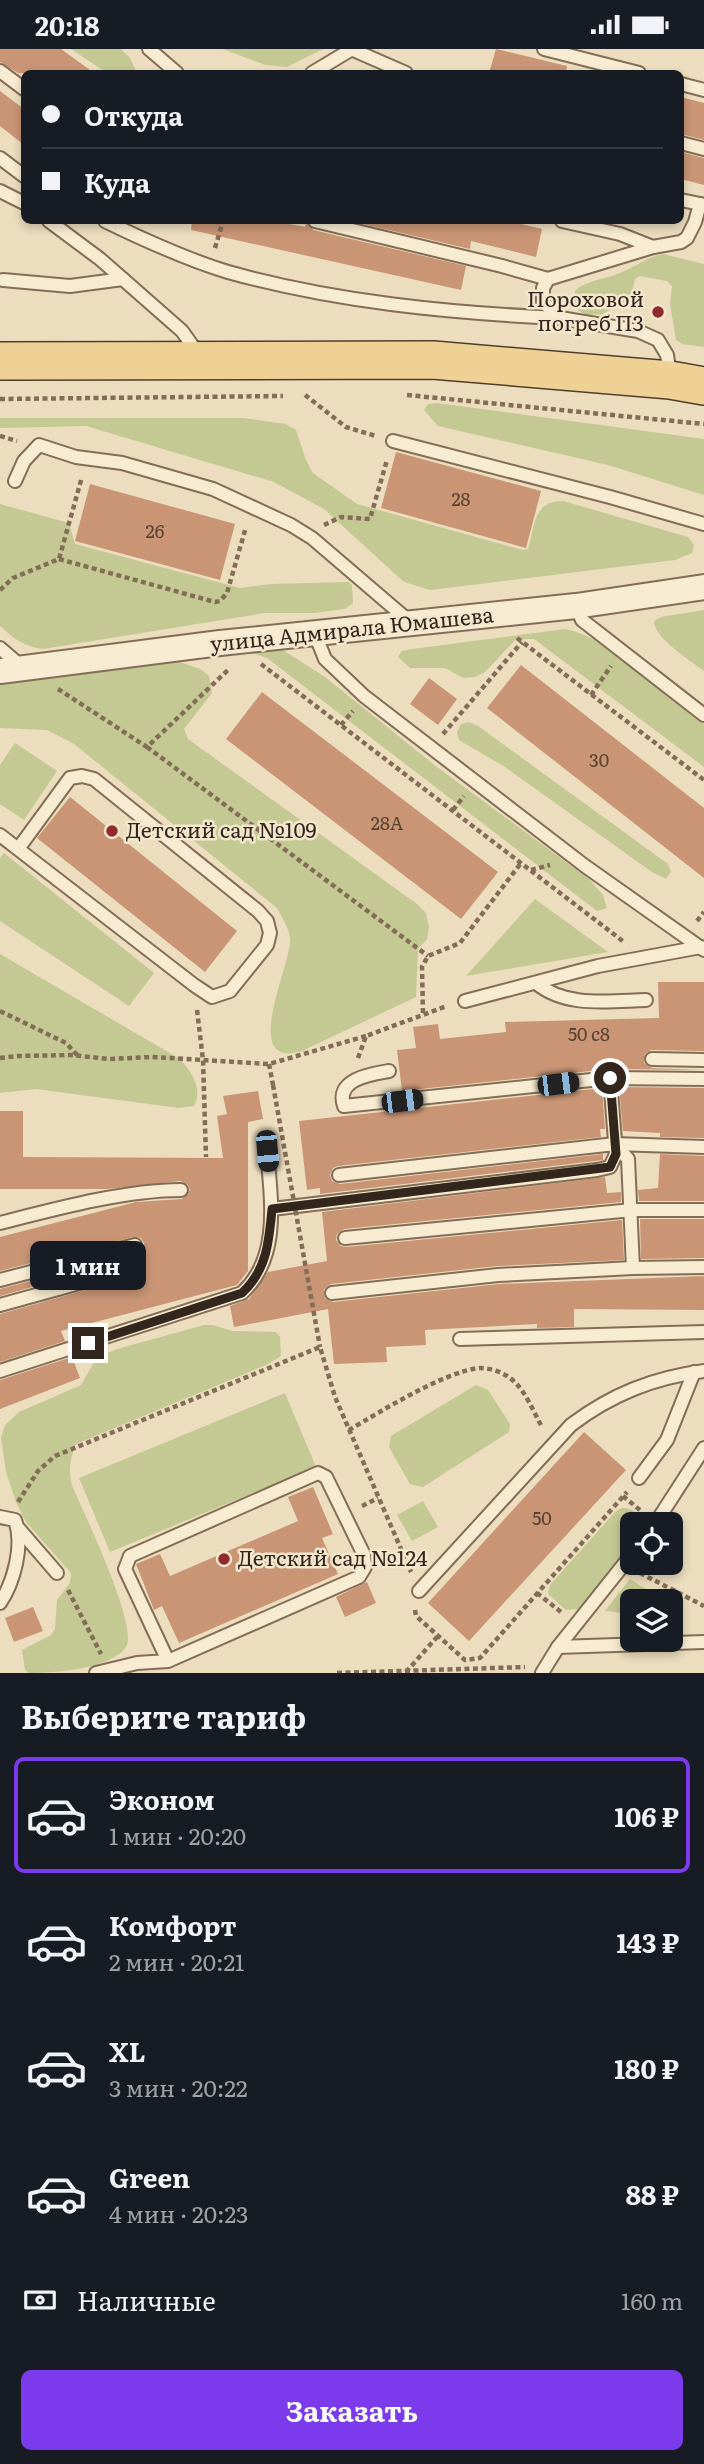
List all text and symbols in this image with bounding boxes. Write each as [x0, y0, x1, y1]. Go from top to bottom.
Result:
text: 20:18 [35, 5, 100, 44]
text: Откуда [84, 95, 183, 134]
text: Куда [84, 162, 150, 201]
place label: Пороховой погреб П3 [527, 282, 644, 337]
marker: Пороховой погреб П3 [650, 304, 666, 320]
house number: 28 [451, 485, 471, 512]
house number: 26 [146, 517, 165, 544]
street label: улица Адмирала Юмашева [208, 597, 496, 658]
house number: 30 [589, 746, 609, 773]
house number: 28А [371, 809, 403, 836]
place label: Детский сад №109 [126, 813, 317, 844]
marker: Детский сад №109 [104, 823, 120, 839]
house number: 50 с8 [568, 1020, 610, 1047]
route start [594, 1062, 626, 1094]
car [536, 1071, 581, 1097]
car [380, 1088, 425, 1114]
car [255, 1129, 280, 1173]
callout: 1 мин [30, 1241, 146, 1291]
text: 1 мин [56, 1248, 120, 1282]
route end [72, 1327, 104, 1359]
house number: 50 [532, 1504, 552, 1531]
map controls [620, 1512, 683, 1652]
button: locate [620, 1512, 683, 1575]
place label: Детский сад №124 [238, 1541, 428, 1572]
marker: Детский сад №124 [216, 1551, 232, 1567]
button: layers [620, 1589, 683, 1652]
text: Выберите тариф [21, 1691, 306, 1739]
text: Эконом [109, 1779, 214, 1818]
icon: car [25, 1784, 88, 1847]
text: 106 ₽ [614, 1796, 679, 1835]
text: 1 мин · 20:20 [109, 1818, 246, 1852]
text: Комфорт [109, 1905, 236, 1944]
icon: car [25, 1910, 88, 1973]
text: 143 ₽ [616, 1922, 679, 1961]
text: 2 мин · 20:21 [109, 1944, 244, 1978]
text: XL [109, 2031, 146, 2070]
icon: car [25, 2036, 88, 2099]
text: 180 ₽ [614, 2048, 679, 2087]
text: 3 мин · 20:22 [109, 2070, 248, 2104]
text: Green [109, 2157, 190, 2196]
icon: car [25, 2162, 88, 2225]
text: 88 ₽ [626, 2174, 679, 2213]
text: 4 мин · 20:23 [109, 2196, 249, 2230]
text: Наличные [77, 2280, 216, 2319]
icon: cash [21, 2281, 59, 2319]
text: 160 m [621, 2283, 683, 2317]
button: Заказать [21, 2370, 683, 2450]

